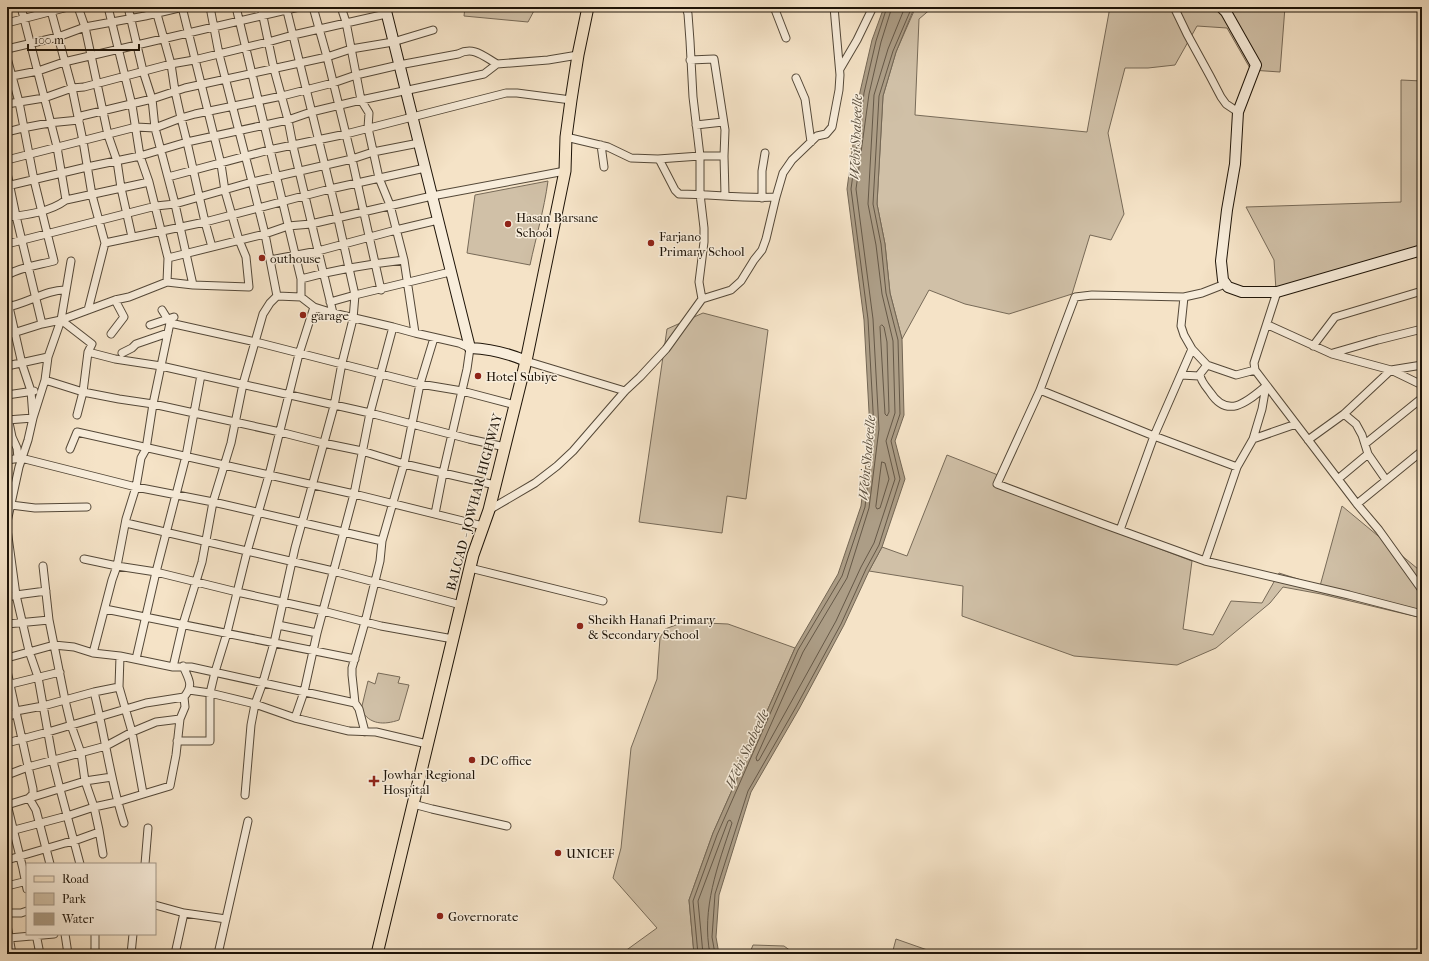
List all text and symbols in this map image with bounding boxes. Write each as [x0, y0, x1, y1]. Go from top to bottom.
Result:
scale bar [28, 26, 139, 52]
text: 100 m [34, 33, 64, 47]
water label: Webi Shabeelle [846, 94, 866, 180]
place label: Hasan Barsane School [516, 210, 599, 240]
marker: Hasan Barsane School [503, 219, 513, 229]
place label: Farjano Primary School [659, 229, 745, 259]
marker: Farjano Primary School [646, 238, 656, 248]
place label: outhouse [270, 251, 321, 266]
marker: outhouse [257, 253, 267, 263]
place label: garage [311, 308, 349, 323]
marker: garage [298, 310, 308, 320]
place label: Hotel Subiye [486, 369, 558, 384]
marker: Hotel Subiye [473, 371, 483, 381]
street label: BALCAD - JOWHAR HIGHWAY [443, 411, 505, 592]
water label: Webi Shabeelle [855, 415, 879, 501]
place label: Sheikh Hanafi Primary & Secondary School [588, 612, 716, 642]
marker: Sheikh Hanafi Primary & Secondary School [575, 621, 585, 631]
water label: Webi Shabeelle [721, 707, 773, 791]
place label: DC office [480, 753, 532, 768]
marker: DC office [467, 755, 477, 765]
place label: Jowhar Regional Hospital [382, 767, 476, 797]
marker: Jowhar Regional Hospital [368, 775, 380, 787]
place label: UNICEF [566, 846, 615, 861]
marker: UNICEF [553, 848, 563, 858]
legend [26, 863, 156, 935]
text: Road [62, 872, 89, 886]
text: Park [62, 892, 87, 906]
place label: Governorate [448, 909, 519, 924]
marker: Governorate [435, 911, 445, 921]
text: Water [61, 912, 95, 926]

